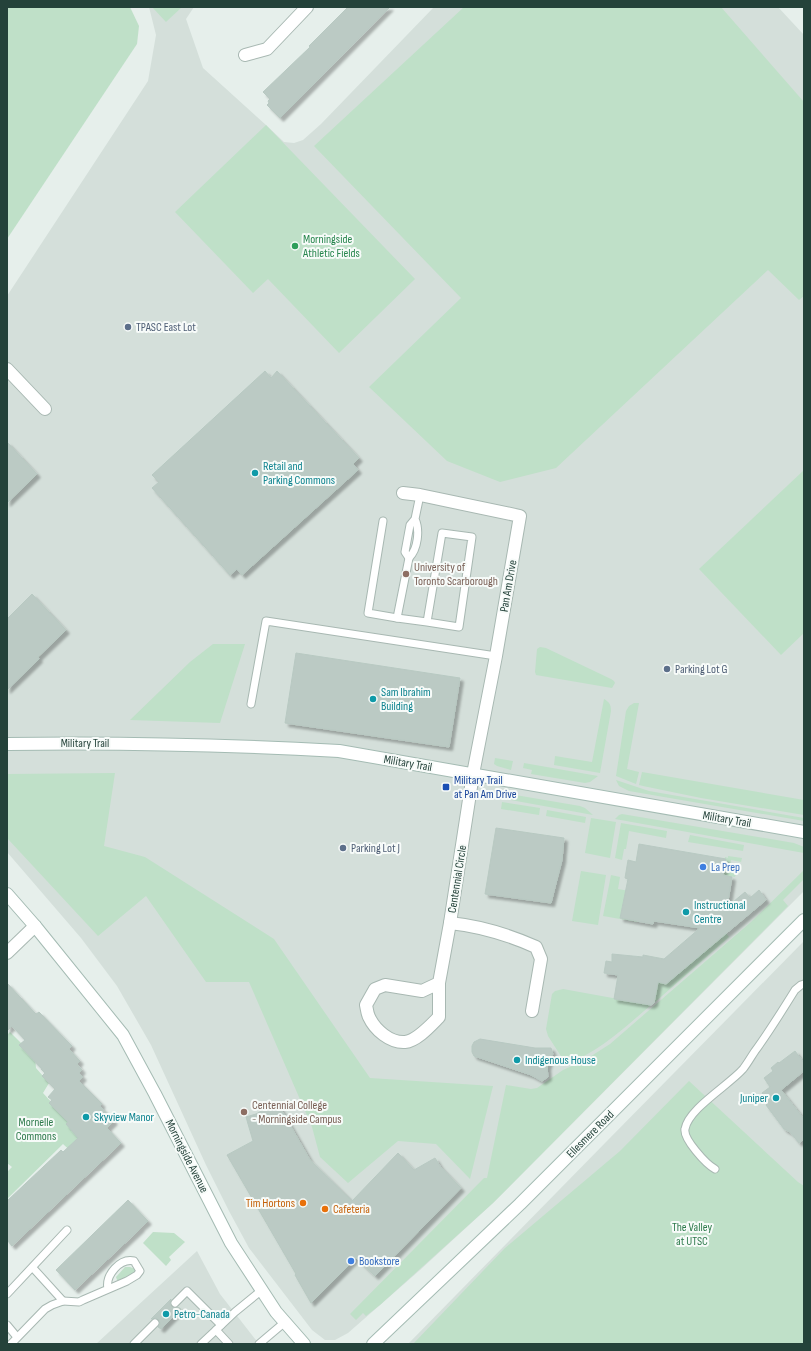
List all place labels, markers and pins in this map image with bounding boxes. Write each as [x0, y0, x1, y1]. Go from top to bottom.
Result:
place label: Morningside Athletic Fields [302, 232, 360, 261]
marker: Morningside Athletic Fields [290, 241, 300, 251]
place label: TPASC East Lot [136, 320, 196, 335]
marker: TPASC East Lot [123, 322, 133, 332]
place label: Retail and Parking Commons [263, 459, 335, 488]
marker: Retail and Parking Commons [250, 468, 260, 478]
place label: University of Toronto Scarborough [414, 560, 498, 589]
marker: University of Toronto Scarborough [401, 569, 411, 579]
place label: Parking Lot G [675, 662, 728, 677]
marker: Parking Lot G [662, 664, 672, 674]
place label: Sam Ibrahim Building [381, 685, 431, 714]
marker: Sam Ibrahim Building [368, 694, 378, 704]
place label: Military Trail at Pan Am Drive [454, 773, 517, 802]
marker: Military Trail at Pan Am Drive [441, 782, 451, 792]
place label: Parking Lot J [351, 841, 400, 856]
marker: Parking Lot J [338, 843, 348, 853]
place label: La Prep [711, 860, 740, 875]
marker: La Prep [698, 862, 708, 872]
place label: Instructional Centre [694, 898, 746, 927]
marker: Instructional Centre [681, 907, 691, 917]
place label: Indigenous House [525, 1053, 596, 1068]
marker: Indigenous House [512, 1055, 522, 1065]
place label: Juniper [739, 1091, 769, 1106]
marker: Juniper [771, 1093, 781, 1103]
place label: Centennial College - Morningside Campus [252, 1098, 342, 1127]
marker: Centennial College - Morningside Campus [239, 1107, 249, 1117]
place label: Skyview Manor [94, 1110, 155, 1125]
marker: Skyview Manor [81, 1112, 91, 1122]
place label: Tim Hortons [246, 1196, 295, 1211]
marker: Tim Hortons [298, 1198, 308, 1208]
place label: Cafeteria [333, 1202, 370, 1217]
marker: Cafeteria [320, 1204, 330, 1214]
place label: Bookstore [359, 1254, 400, 1269]
marker: Bookstore [346, 1256, 356, 1266]
place label: Petro-Canada [174, 1307, 230, 1322]
marker: Petro-Canada [161, 1309, 171, 1319]

